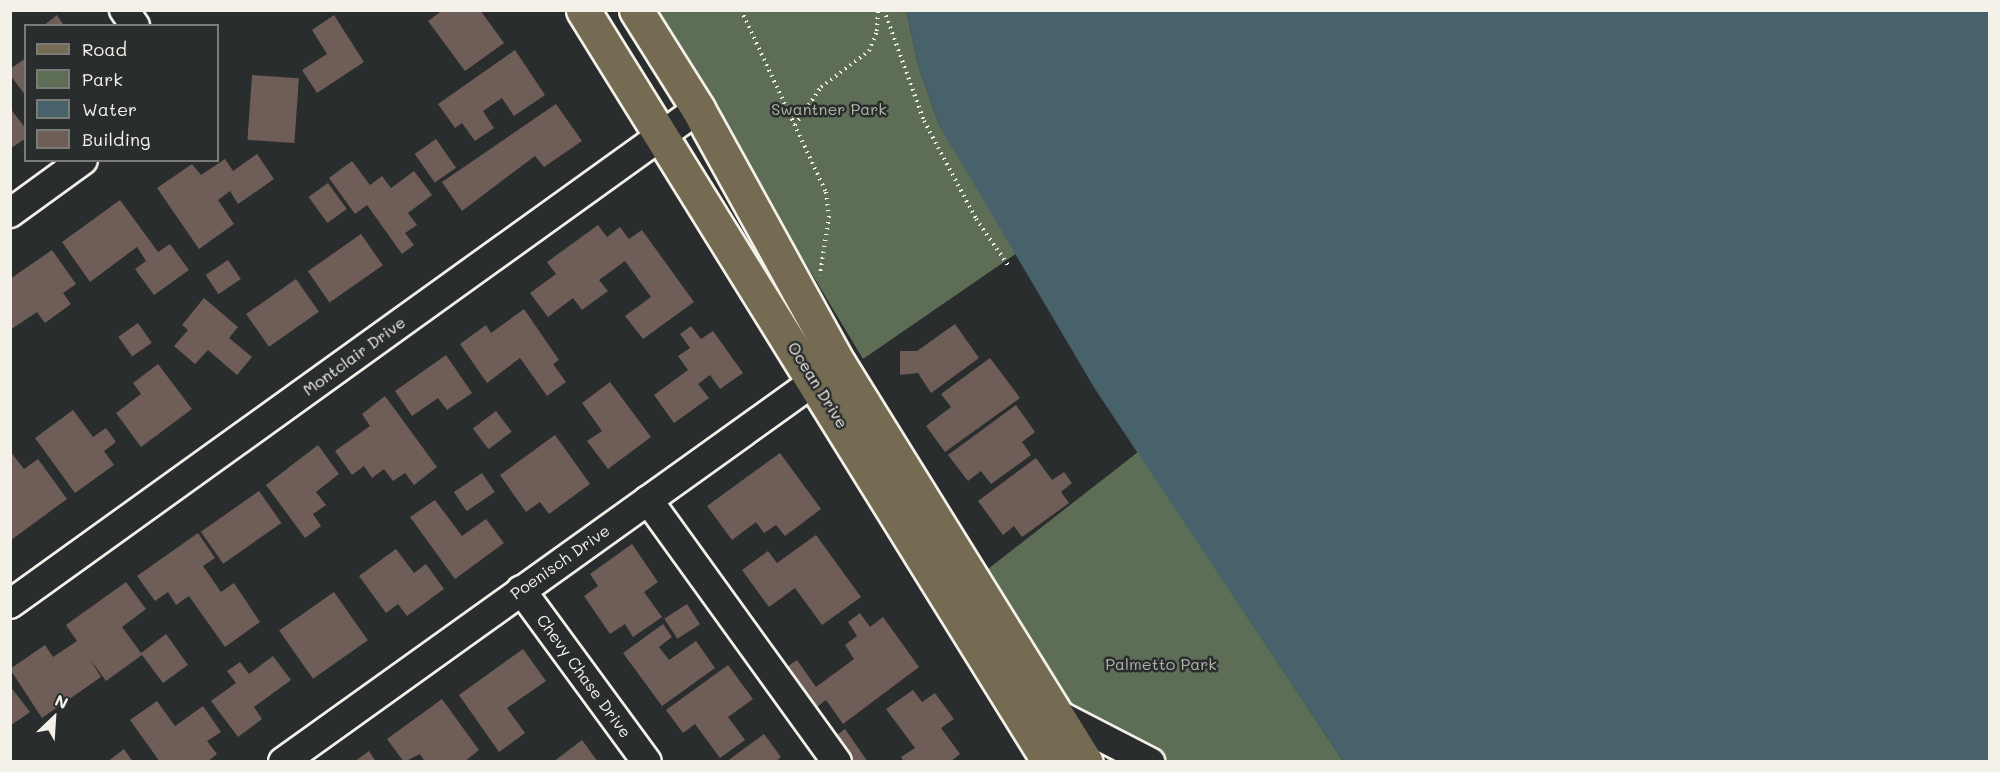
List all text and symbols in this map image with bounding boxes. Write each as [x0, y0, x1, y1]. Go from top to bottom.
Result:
legend [24, 24, 219, 162]
text: Road [82, 37, 127, 61]
text: Park [82, 67, 123, 91]
text: Water [82, 97, 137, 121]
park label: Swantner Park [771, 99, 887, 119]
text: Building [82, 127, 150, 151]
street label: Montclair Drive [299, 312, 409, 400]
street label: Ocean Drive [784, 338, 852, 432]
street label: Poenisch Drive [507, 521, 613, 603]
street label: Chevy Chase Drive [533, 611, 635, 741]
park label: Palmetto Park [1105, 654, 1217, 674]
north arrow [24, 688, 84, 748]
text: N [52, 689, 72, 713]

